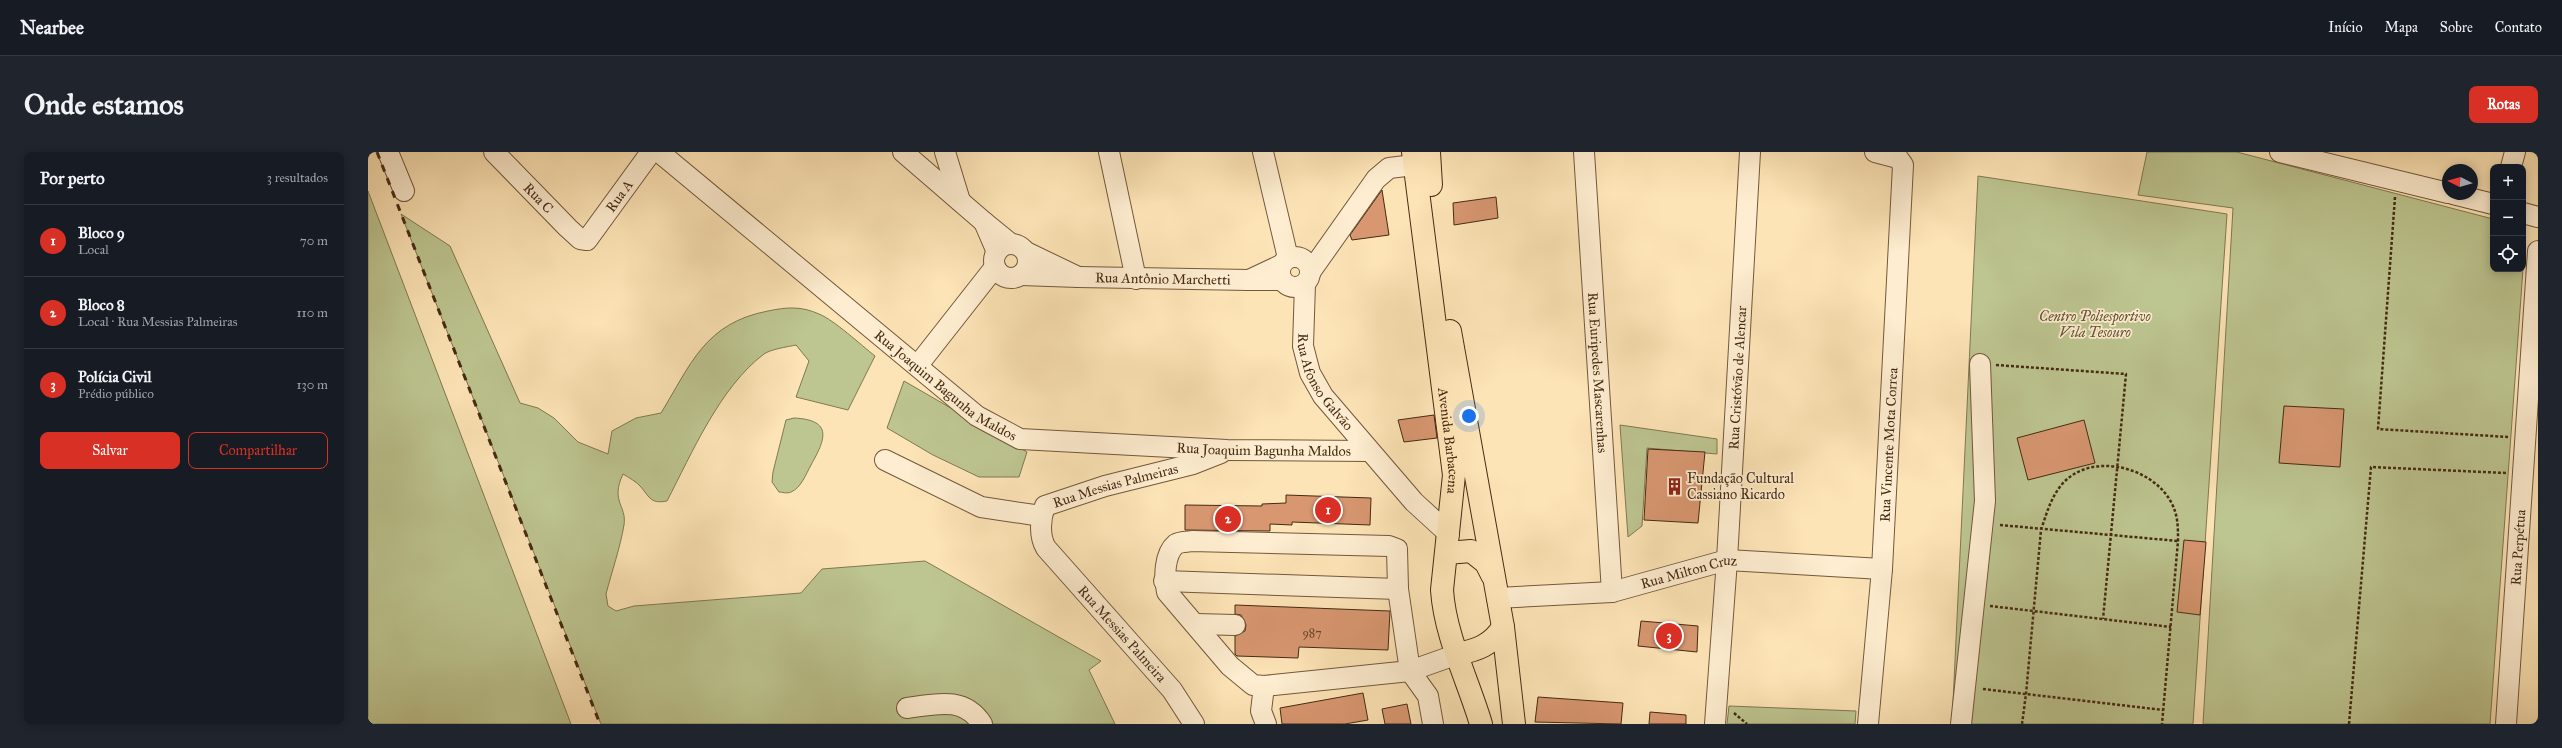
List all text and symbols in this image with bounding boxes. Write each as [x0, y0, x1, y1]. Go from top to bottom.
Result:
text: Nearbee [20, 16, 84, 39]
text: Início [2328, 19, 2363, 36]
text: Mapa [2385, 19, 2418, 36]
text: Sobre [2440, 19, 2473, 36]
text: Contato [2495, 19, 2542, 36]
button: Rotas [2469, 86, 2538, 123]
text: Onde estamos [24, 87, 184, 122]
north arrow [2442, 164, 2478, 200]
map controls [2490, 164, 2526, 272]
button: + [2490, 164, 2526, 200]
text: Por perto [40, 168, 105, 189]
text: 3 resultados [267, 170, 328, 186]
street label: Rua A [602, 176, 637, 215]
street label: Rua C [520, 179, 557, 217]
button: − [2490, 200, 2526, 236]
text: Bloco 9 [78, 224, 125, 242]
text: 1 [50, 233, 56, 249]
text: 70 m [300, 233, 328, 249]
button: locate [2490, 236, 2526, 272]
text: Local [78, 242, 109, 258]
street label: Rua Antônio Marchetti [1095, 269, 1231, 288]
street label: Rua Euripedes Mascarenhas [1584, 292, 1612, 454]
text: Bloco 8 [78, 296, 125, 314]
street label: Rua Cristóvão de Alencar [1725, 304, 1750, 450]
text: 2 [50, 305, 56, 321]
text: 110 m [296, 305, 328, 321]
park label: Centro Poliesportivo Vila Tesouro [2039, 308, 2151, 341]
text: Local · Rua Messias Palmeiras [78, 314, 237, 330]
street label: Rua Joaquim Bagunha Maldos [871, 326, 1020, 444]
street label: Rua Afonso Galvão [1294, 333, 1357, 434]
street label: Rua Vincente Mota Correa [1876, 367, 1901, 522]
text: Polícia Civil [78, 368, 152, 386]
text: 3 [50, 377, 56, 393]
text: 130 m [296, 377, 328, 393]
text: Prédio público [78, 386, 154, 402]
street label: Avenida Barbacena [1434, 386, 1462, 495]
your location [1459, 406, 1479, 426]
button: Salvar [40, 432, 180, 469]
button: Compartilhar [188, 432, 328, 469]
street label: Rua Joaquim Bagunha Maldos [1176, 439, 1351, 460]
street label: Rua Messias Palmeiras [1050, 460, 1180, 511]
place label: Fundação Cultural Cassiano Ricardo [1687, 470, 1794, 503]
building icon: Fundação Cultural Cassiano Ricardo [1664, 476, 1684, 496]
pin: 1 [1315, 495, 1341, 525]
pin: 2 [1215, 504, 1241, 534]
street label: Rua Perpétua [2507, 509, 2529, 586]
street label: Rua Milton Cruz [1639, 551, 1738, 592]
street label: Rua Messias Palmeira [1074, 582, 1170, 686]
pin: 3 [1656, 621, 1682, 651]
house number: 987 [1302, 626, 1322, 640]

